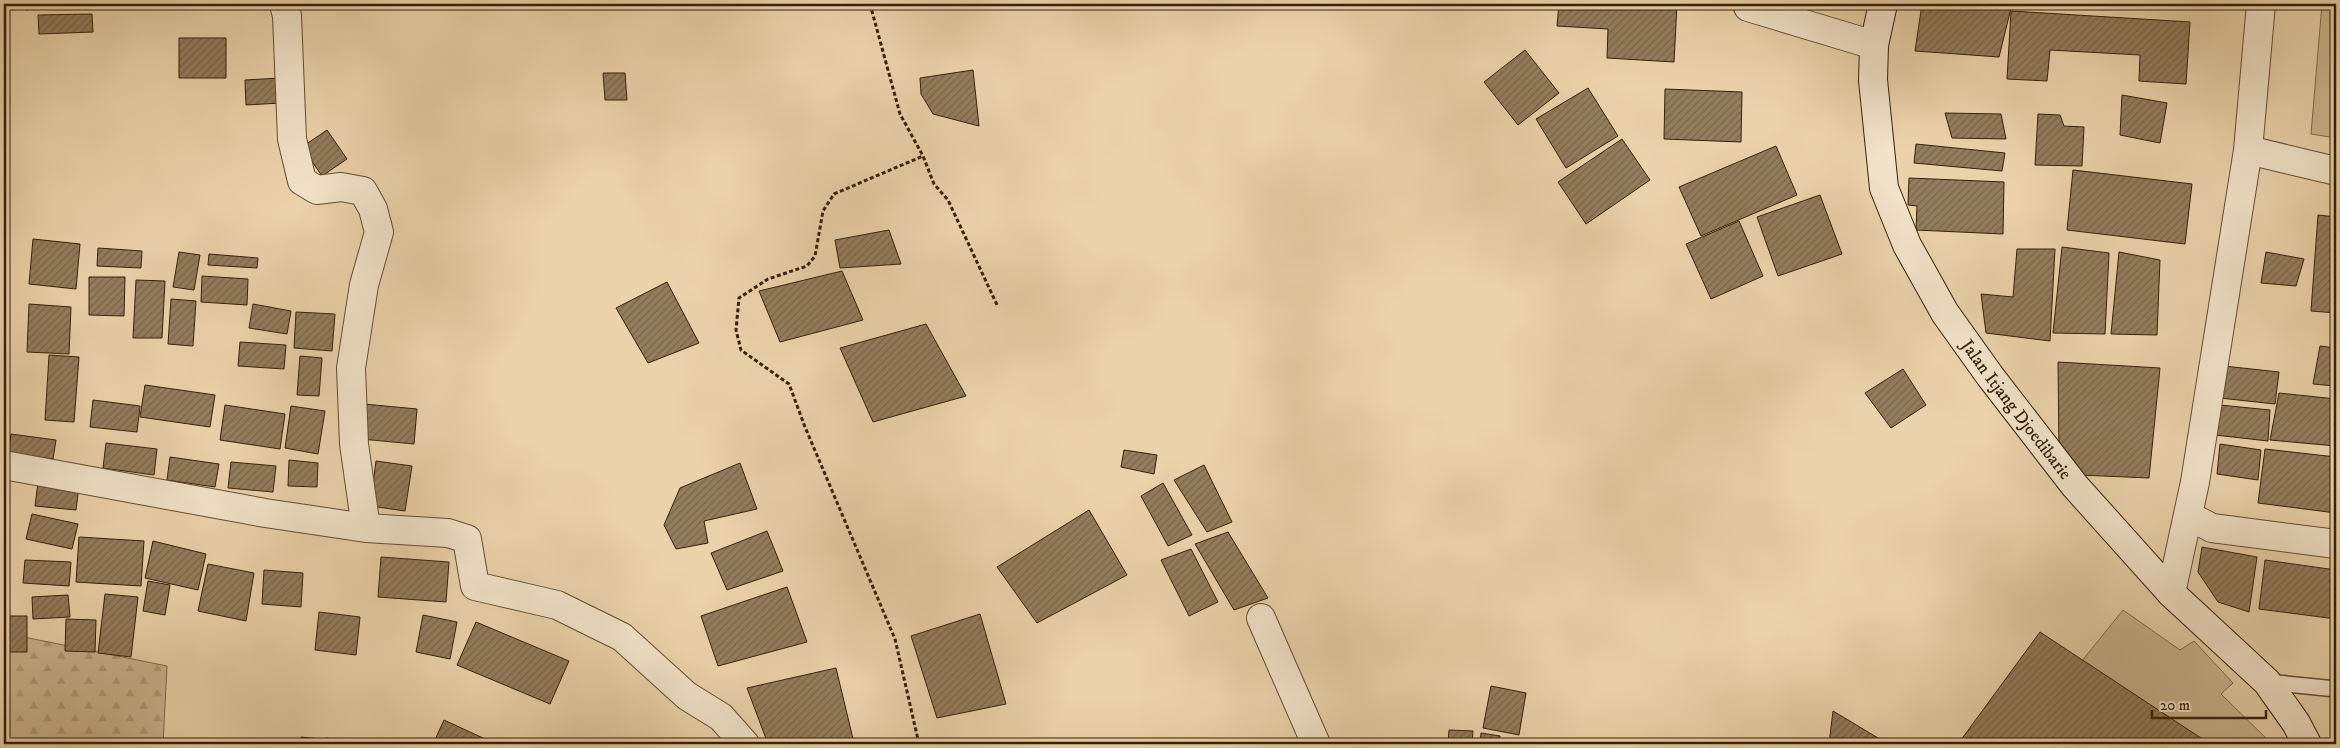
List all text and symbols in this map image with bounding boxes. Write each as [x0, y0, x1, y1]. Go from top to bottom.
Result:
street label: Jalan Itjang Djoedibarie [1954, 334, 2076, 484]
scale bar [2152, 688, 2266, 720]
text: 20 m [2160, 696, 2190, 715]

